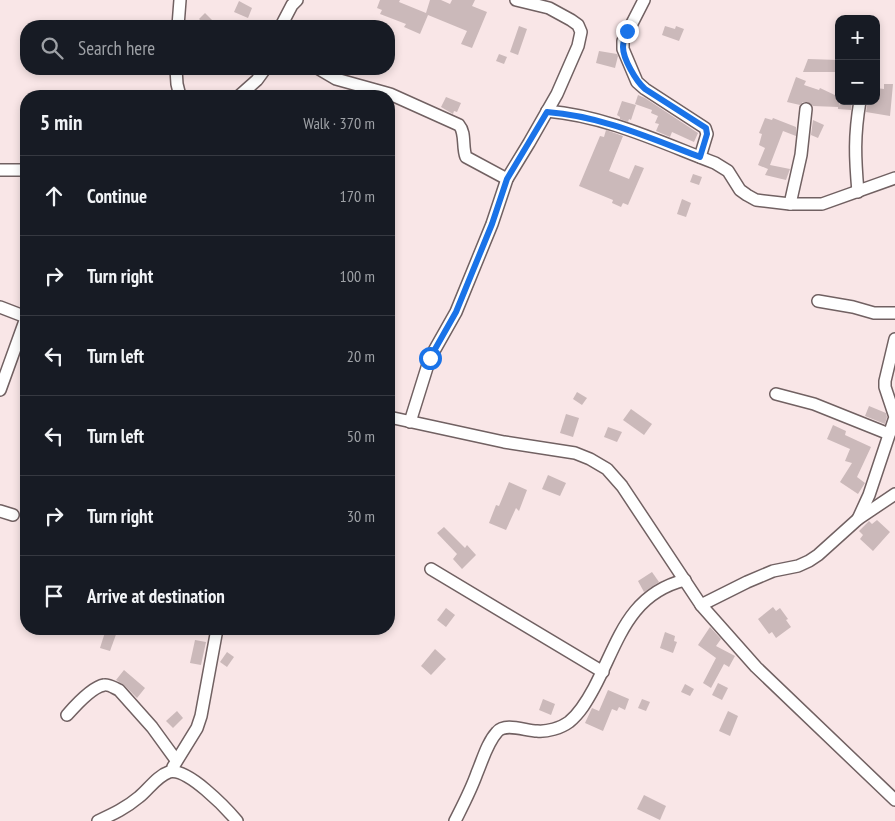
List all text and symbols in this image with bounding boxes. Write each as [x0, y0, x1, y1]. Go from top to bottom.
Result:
map controls [835, 15, 880, 105]
button: + [835, 15, 880, 60]
search box [20, 20, 395, 75]
route end [616, 20, 639, 43]
icon: search [38, 34, 66, 62]
text: Search here [78, 36, 155, 60]
button: − [835, 60, 880, 105]
text: 5 min [40, 109, 82, 136]
text: Walk · 370 m [303, 113, 375, 133]
icon: ahead [40, 182, 68, 210]
text: Continue [87, 184, 147, 208]
text: 170 m [340, 186, 375, 206]
icon: right [40, 262, 68, 290]
text: Turn right [87, 264, 153, 288]
text: 100 m [340, 266, 375, 286]
icon: left [40, 342, 68, 370]
text: Turn left [87, 344, 144, 368]
text: 20 m [347, 346, 375, 366]
route start [419, 347, 442, 370]
icon: left [40, 422, 68, 450]
text: Turn left [87, 424, 144, 448]
text: 50 m [347, 426, 375, 446]
icon: right [40, 502, 68, 530]
text: Turn right [87, 504, 153, 528]
text: 30 m [347, 506, 375, 526]
icon: arrive [40, 582, 68, 610]
text: Arrive at destination [87, 584, 225, 608]

